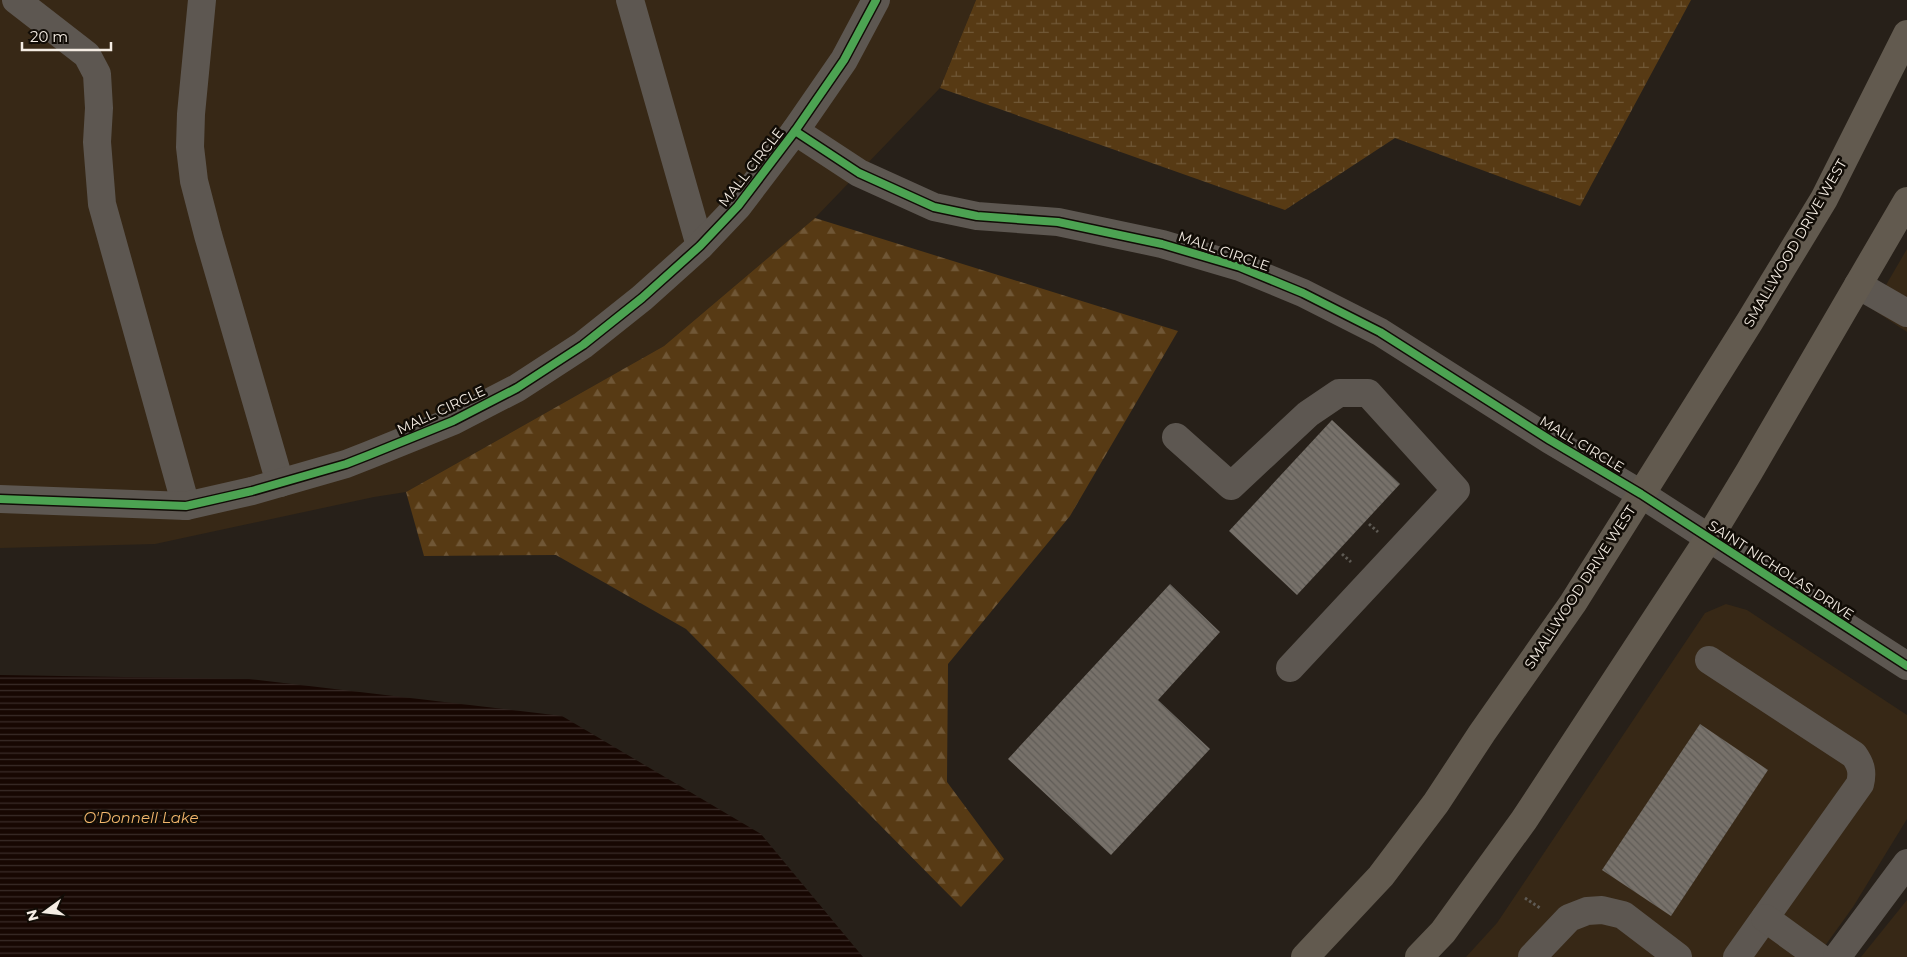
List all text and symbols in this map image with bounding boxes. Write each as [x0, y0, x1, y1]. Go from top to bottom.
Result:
scale bar [22, 20, 111, 52]
text: 20 m [30, 27, 68, 46]
street label: MALL CIRCLE [715, 124, 787, 210]
street label: SMALLWOOD DRIVE WEST [1739, 156, 1851, 330]
street label: MALL CIRCLE [1176, 227, 1272, 275]
street label: MALL CIRCLE [394, 382, 488, 438]
street label: MALL CIRCLE [1536, 412, 1628, 476]
street label: SMALLWOOD DRIVE WEST [1520, 502, 1640, 672]
street label: SAINT NICHOLAS DRIVE [1705, 516, 1857, 624]
water label: O'Donnell Lake [83, 808, 199, 827]
north arrow [20, 887, 70, 937]
text: N [22, 908, 43, 923]

